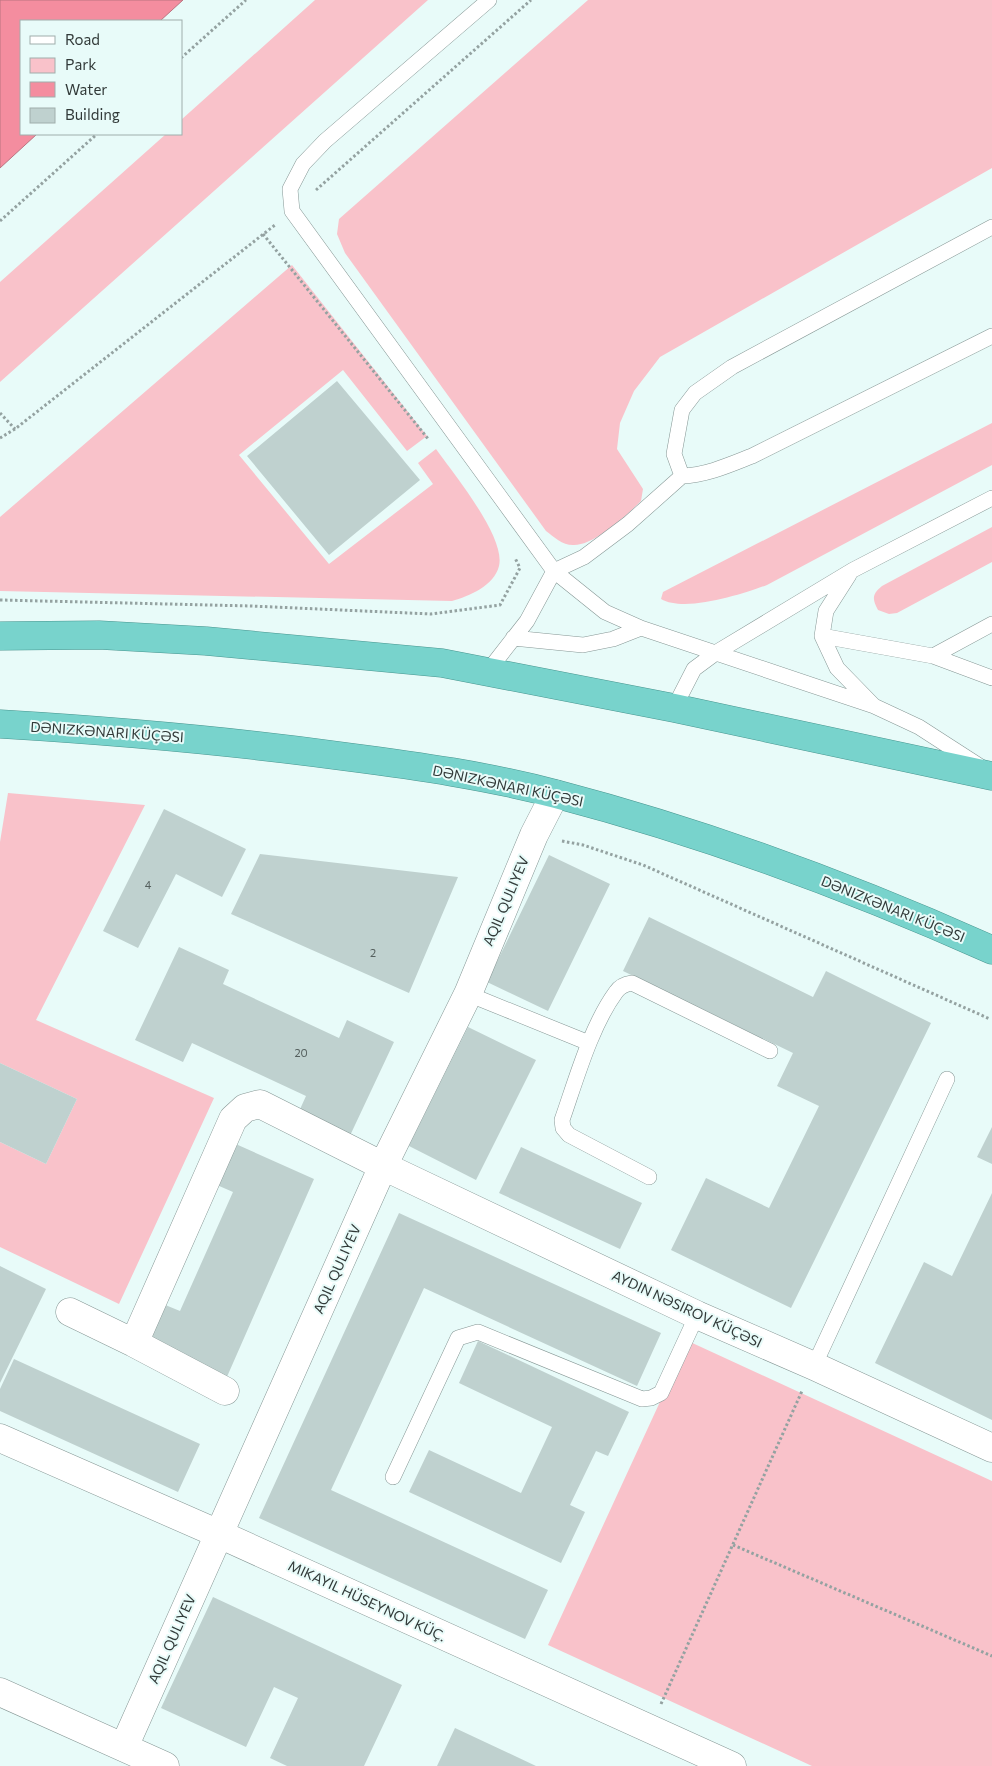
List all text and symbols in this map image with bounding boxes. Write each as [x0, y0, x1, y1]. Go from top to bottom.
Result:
legend [20, 20, 182, 135]
text: Road [65, 30, 100, 48]
text: Park [65, 55, 96, 73]
text: Water [65, 80, 107, 98]
text: Building [65, 105, 120, 123]
street label: DƏNIZKƏNARI KÜÇƏSI [30, 718, 184, 745]
street label: DƏNIZKƏNARI KÜÇƏSI [431, 761, 585, 810]
street label: AQIL QULIYEV [479, 853, 532, 948]
street label: DƏNIZKƏNARI KÜÇƏSI [819, 872, 968, 945]
house number: 4 [145, 878, 152, 891]
house number: 2 [370, 946, 376, 959]
house number: 20 [294, 1046, 308, 1059]
street label: AQIL QULIYEV [309, 1221, 364, 1316]
street label: AYDIN NƏSIROV KÜÇƏSI [609, 1266, 765, 1351]
street label: MIKAYIL HÜSEYNOV KÜÇ. [286, 1557, 449, 1645]
street label: AQIL QULIYEV [144, 1591, 199, 1686]

